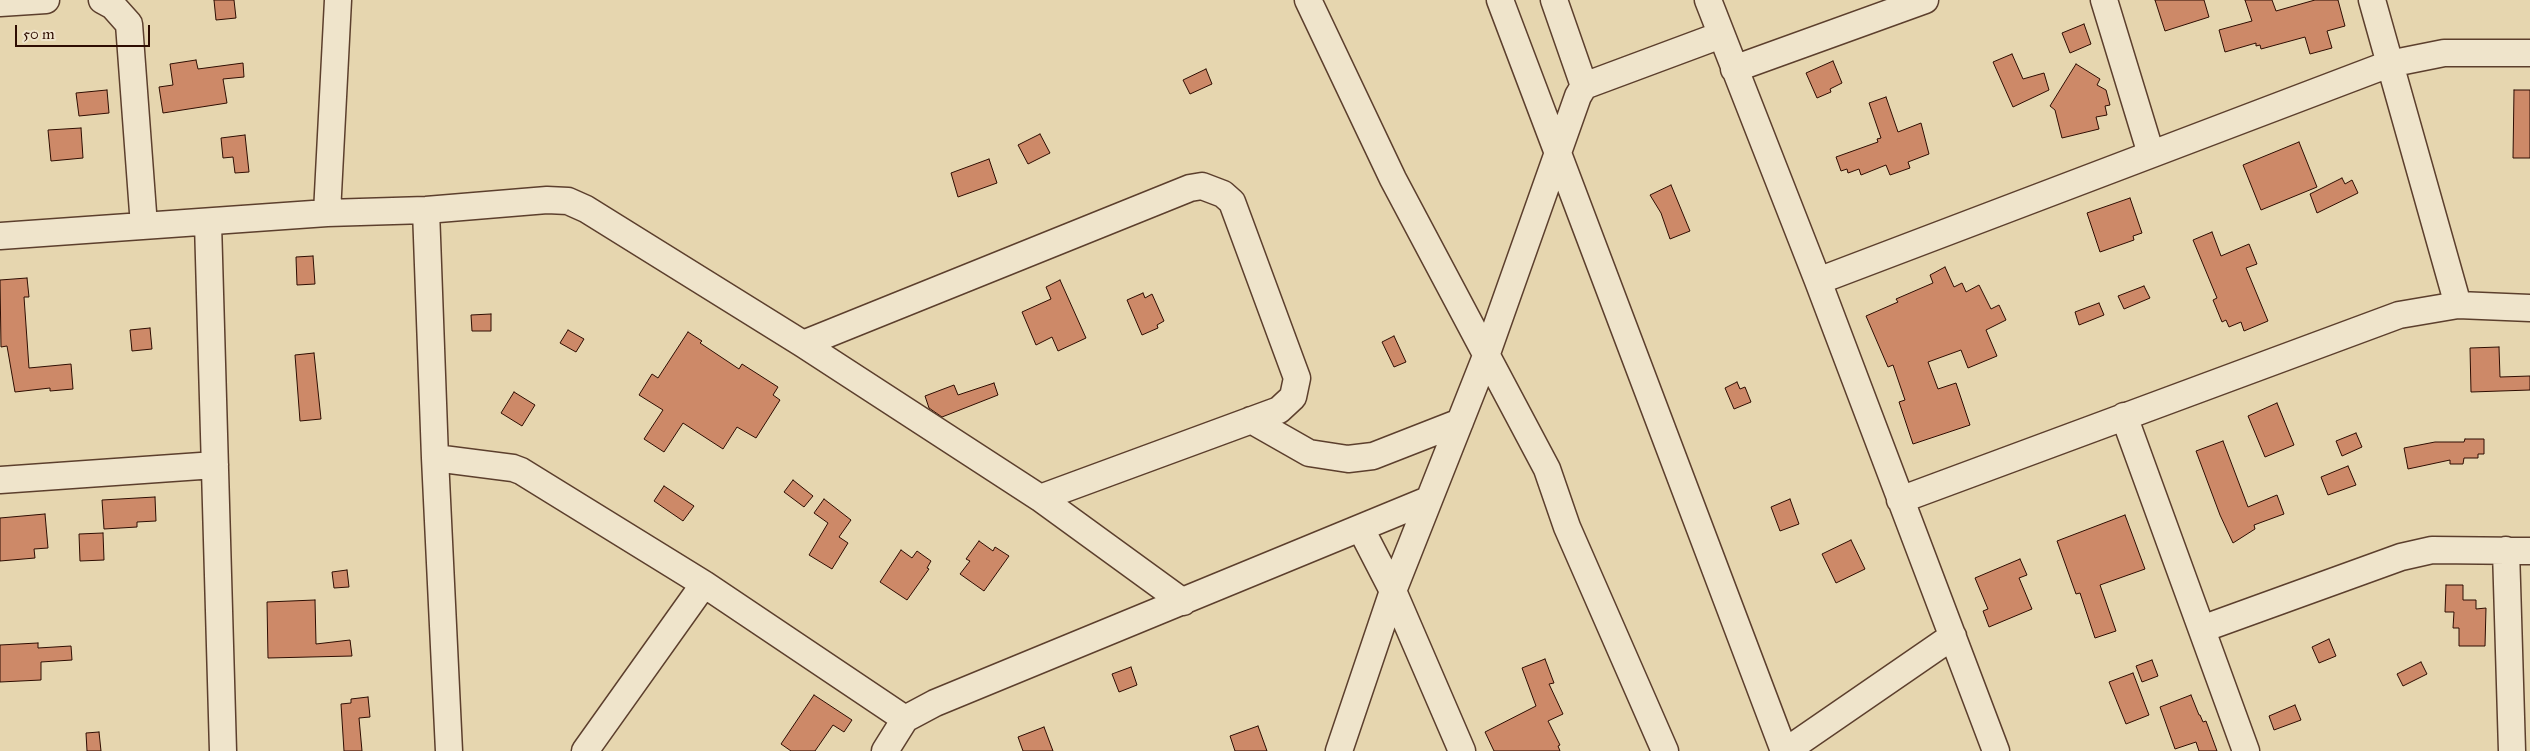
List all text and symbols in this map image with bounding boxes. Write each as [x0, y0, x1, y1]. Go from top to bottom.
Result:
scale bar [18, 15, 152, 47]
text: 50 m [23, 25, 55, 43]

